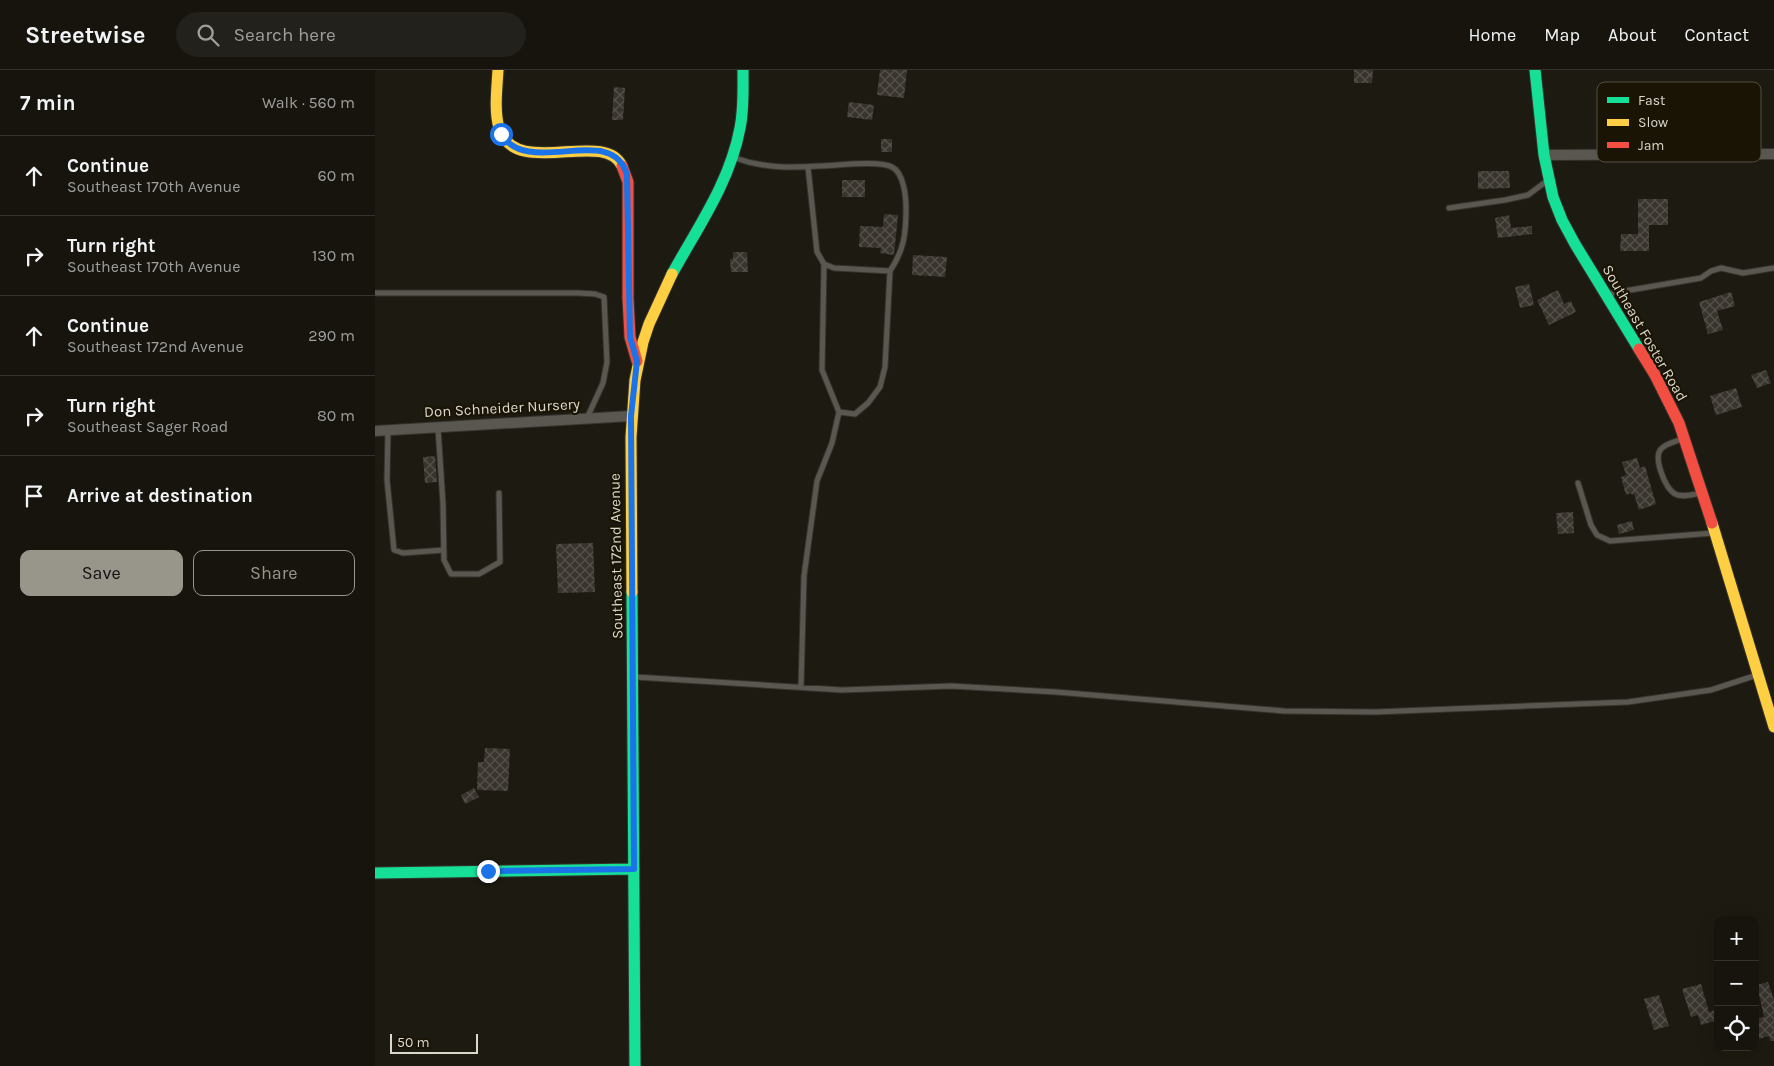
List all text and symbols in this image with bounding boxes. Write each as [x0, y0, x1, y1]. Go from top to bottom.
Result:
search box [176, 12, 526, 57]
text: Streetwise [25, 21, 146, 49]
icon: search [194, 21, 222, 49]
text: Search here [234, 24, 336, 46]
text: Home [1468, 24, 1516, 46]
text: Map [1544, 24, 1580, 46]
text: About [1608, 24, 1657, 46]
text: Contact [1685, 24, 1749, 46]
legend [1597, 82, 1761, 162]
text: 7 min [20, 91, 76, 115]
text: Fast [1638, 92, 1665, 109]
text: Walk · 560 m [262, 93, 355, 112]
text: Slow [1638, 114, 1668, 131]
route start [490, 123, 513, 146]
text: Jam [1638, 137, 1664, 154]
text: Continue [67, 155, 149, 177]
icon: ahead [20, 162, 48, 190]
text: 60 m [318, 166, 355, 185]
text: Southeast 170th Avenue [67, 177, 240, 196]
text: Turn right [67, 235, 156, 257]
icon: right [20, 242, 48, 270]
text: 130 m [312, 246, 355, 265]
text: Southeast 170th Avenue [67, 257, 240, 276]
street label: Southeast Foster Road [1599, 262, 1691, 404]
text: Continue [67, 315, 149, 337]
icon: ahead [20, 322, 48, 350]
text: 290 m [308, 326, 355, 345]
text: Southeast 172nd Avenue [67, 337, 244, 356]
text: Turn right [67, 395, 156, 417]
street label: Don Schneider Nursery [424, 395, 580, 421]
icon: right [20, 402, 48, 430]
text: 80 m [317, 406, 355, 425]
text: Southeast Sager Road [67, 417, 228, 436]
street label: Southeast 172nd Avenue [606, 473, 626, 639]
icon: arrive [20, 482, 48, 510]
text: Arrive at destination [67, 485, 253, 507]
button: Save [20, 550, 183, 596]
button: Share [193, 550, 355, 596]
route end [477, 860, 500, 883]
map controls [1714, 916, 1759, 1051]
button: + [1714, 916, 1759, 961]
button: − [1714, 961, 1759, 1006]
button: locate [1714, 1006, 1759, 1051]
scale bar [390, 1031, 477, 1054]
text: 50 m [397, 1034, 430, 1051]

